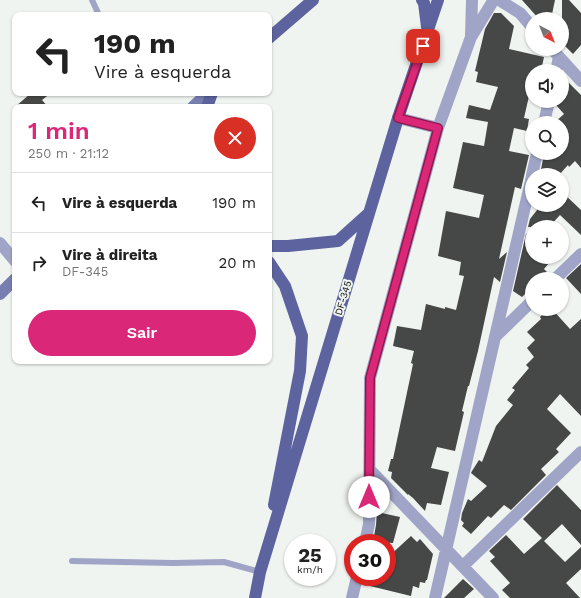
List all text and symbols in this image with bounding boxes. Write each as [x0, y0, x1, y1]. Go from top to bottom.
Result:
north arrow [525, 12, 569, 56]
map controls [525, 12, 569, 316]
text: 190 m [94, 27, 176, 60]
icon: left [28, 28, 80, 80]
pin [406, 29, 440, 63]
icon: arrive [412, 35, 434, 57]
text: Vire à esquerda [94, 61, 231, 82]
button: sound [525, 64, 569, 108]
button: search [525, 116, 569, 160]
text: 1 min [28, 117, 90, 145]
button: close [214, 117, 256, 159]
text: 250 m · 21:12 [28, 146, 109, 161]
button: layers [525, 168, 569, 212]
icon: left [28, 192, 50, 214]
text: Vire à esquerda [62, 194, 177, 212]
text: 190 m [212, 194, 256, 212]
button: + [525, 220, 569, 264]
text: Vire à direita [62, 246, 157, 264]
icon: right [28, 252, 50, 274]
text: 20 m [219, 254, 256, 272]
text: DF-345 [62, 264, 108, 279]
button: − [525, 272, 569, 316]
street label: DF-345 [333, 279, 354, 317]
button: Sair [28, 310, 256, 356]
position arrow [348, 476, 390, 518]
speed limit sign: 30 [344, 534, 396, 586]
text: 25 [298, 543, 322, 567]
text: km/h [297, 564, 323, 575]

